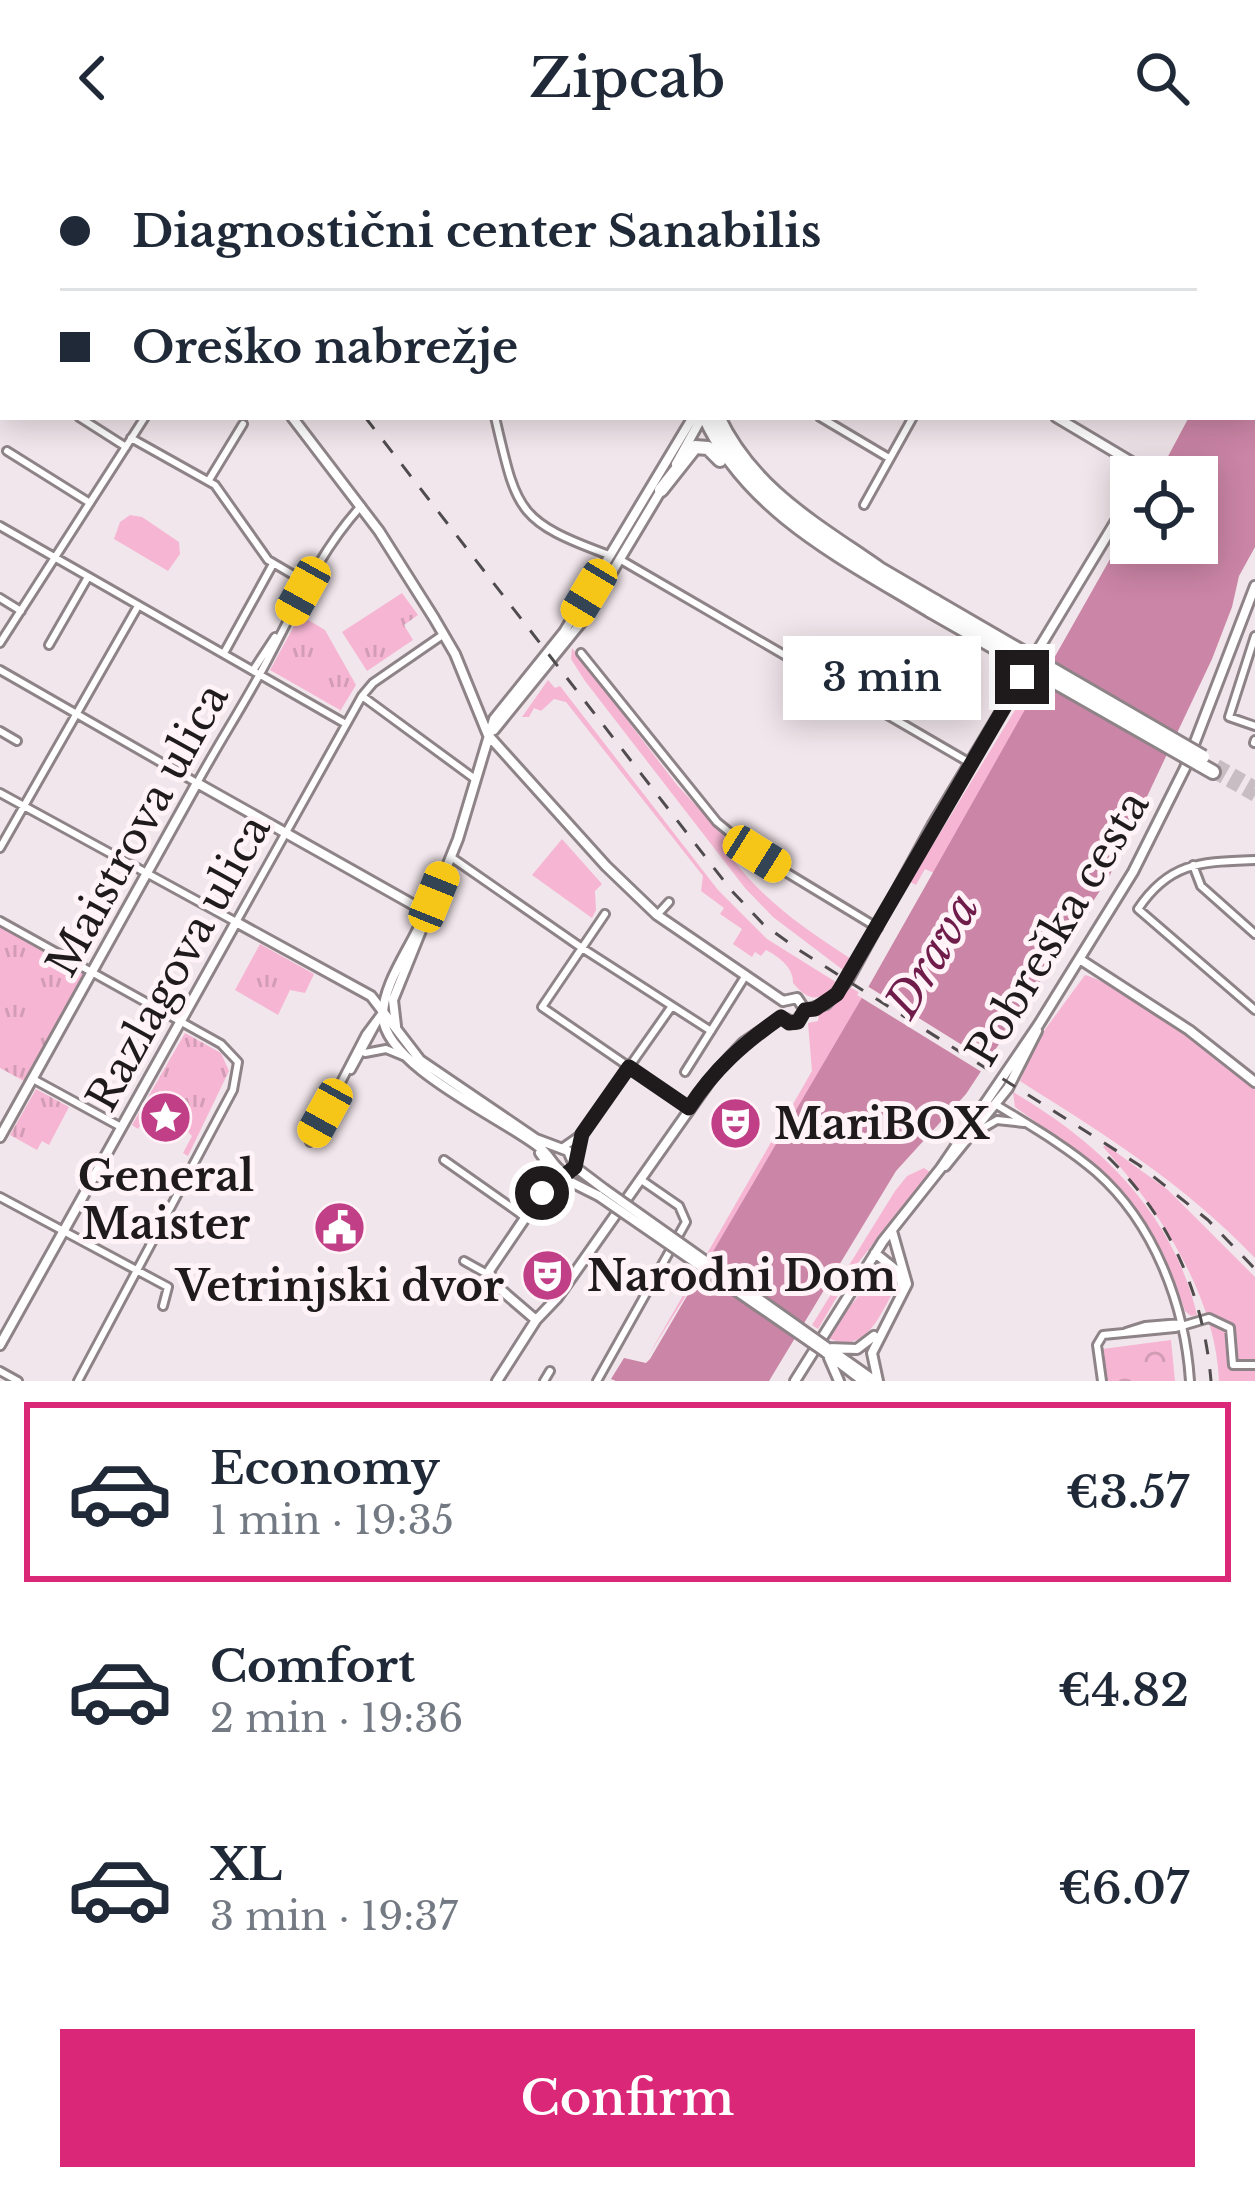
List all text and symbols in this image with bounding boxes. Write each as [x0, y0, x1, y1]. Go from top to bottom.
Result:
icon: back [60, 45, 126, 111]
text: Zipcab [530, 45, 725, 112]
icon: search [1129, 45, 1195, 111]
text: Diagnostični center Sanabilis [132, 203, 822, 259]
text: Oreško nabrežje [132, 319, 518, 375]
map controls [1110, 456, 1218, 564]
button: locate [1110, 456, 1218, 564]
car [270, 551, 336, 631]
car [555, 553, 623, 633]
callout: 3 min [782, 635, 980, 719]
route end [995, 650, 1049, 704]
text: 3 min [822, 653, 942, 702]
street label: Maistrova ulica [35, 674, 239, 985]
street label: Pobreška cesta [955, 781, 1160, 1075]
street label: Razlagova ulica [75, 805, 281, 1120]
car [717, 820, 797, 888]
car [404, 857, 464, 937]
water label: Drava [872, 883, 991, 1029]
car [292, 1073, 358, 1153]
place icon: General Maister [138, 1089, 194, 1145]
theatre icon: MariBOX [707, 1096, 763, 1152]
place label: MariBOX [774, 1098, 991, 1150]
place label: General Maister [78, 1150, 254, 1250]
route start [515, 1166, 569, 1220]
public building icon: Vetrinjski dvor [312, 1199, 368, 1255]
theatre icon: Narodni Dom [520, 1248, 576, 1304]
place label: Narodni Dom [587, 1250, 896, 1302]
place label: Vetrinjski dvor [174, 1260, 504, 1312]
icon: car [66, 1438, 174, 1546]
text: Economy [210, 1440, 440, 1496]
text: €3.57 [1066, 1464, 1189, 1520]
text: 1 min · 19:35 [210, 1496, 454, 1545]
icon: car [66, 1636, 174, 1744]
text: Comfort [210, 1638, 415, 1694]
text: €4.82 [1058, 1662, 1189, 1718]
text: 2 min · 19:36 [210, 1694, 463, 1743]
icon: car [66, 1834, 174, 1942]
text: XL [210, 1836, 282, 1892]
text: €6.07 [1058, 1860, 1189, 1916]
text: 3 min · 19:37 [210, 1892, 458, 1941]
button: Confirm [60, 2029, 1195, 2167]

